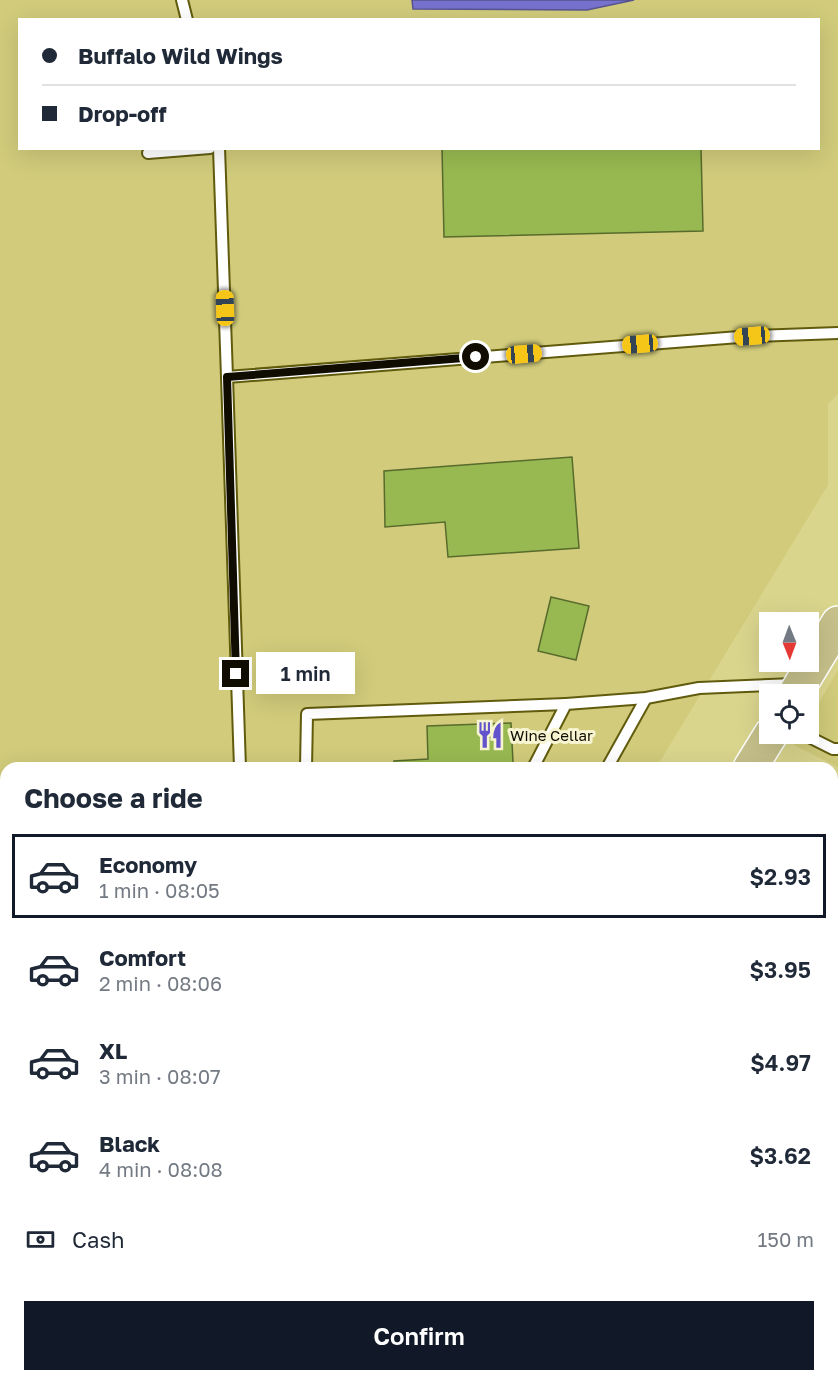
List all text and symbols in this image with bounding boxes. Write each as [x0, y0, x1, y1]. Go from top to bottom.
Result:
text: Buffalo Wild Wings [78, 42, 283, 69]
text: Drop-off [78, 100, 167, 127]
car [215, 290, 235, 326]
car [733, 325, 771, 347]
car [621, 333, 659, 355]
route start [462, 343, 489, 370]
car [505, 343, 543, 365]
north arrow [759, 612, 819, 672]
map controls [759, 612, 819, 744]
callout: 1 min [257, 653, 356, 695]
route end [222, 660, 249, 687]
text: 1 min [280, 661, 331, 685]
button: locate [759, 684, 819, 744]
restaurant icon: Wine Cellar [475, 720, 505, 750]
place label: Wine Cellar [510, 726, 593, 744]
text: Choose a ride [24, 782, 203, 814]
icon: car [27, 849, 81, 903]
text: Economy [99, 851, 197, 878]
text: $2.93 [749, 863, 811, 890]
text: 1 min · 08:05 [99, 878, 220, 902]
icon: car [27, 942, 81, 996]
text: Comfort [99, 944, 186, 971]
text: $3.95 [749, 956, 811, 983]
text: 2 min · 08:06 [99, 971, 222, 995]
icon: car [27, 1035, 81, 1089]
text: XL [99, 1037, 127, 1064]
text: $4.97 [750, 1049, 811, 1076]
text: 3 min · 08:07 [99, 1064, 221, 1088]
icon: car [27, 1128, 81, 1182]
text: Black [99, 1130, 160, 1157]
text: $3.62 [749, 1142, 811, 1169]
text: 4 min · 08:08 [99, 1157, 223, 1181]
icon: cash [24, 1223, 57, 1256]
text: Cash [72, 1226, 125, 1253]
text: 150 m [758, 1227, 814, 1251]
button: Confirm [24, 1301, 814, 1370]

